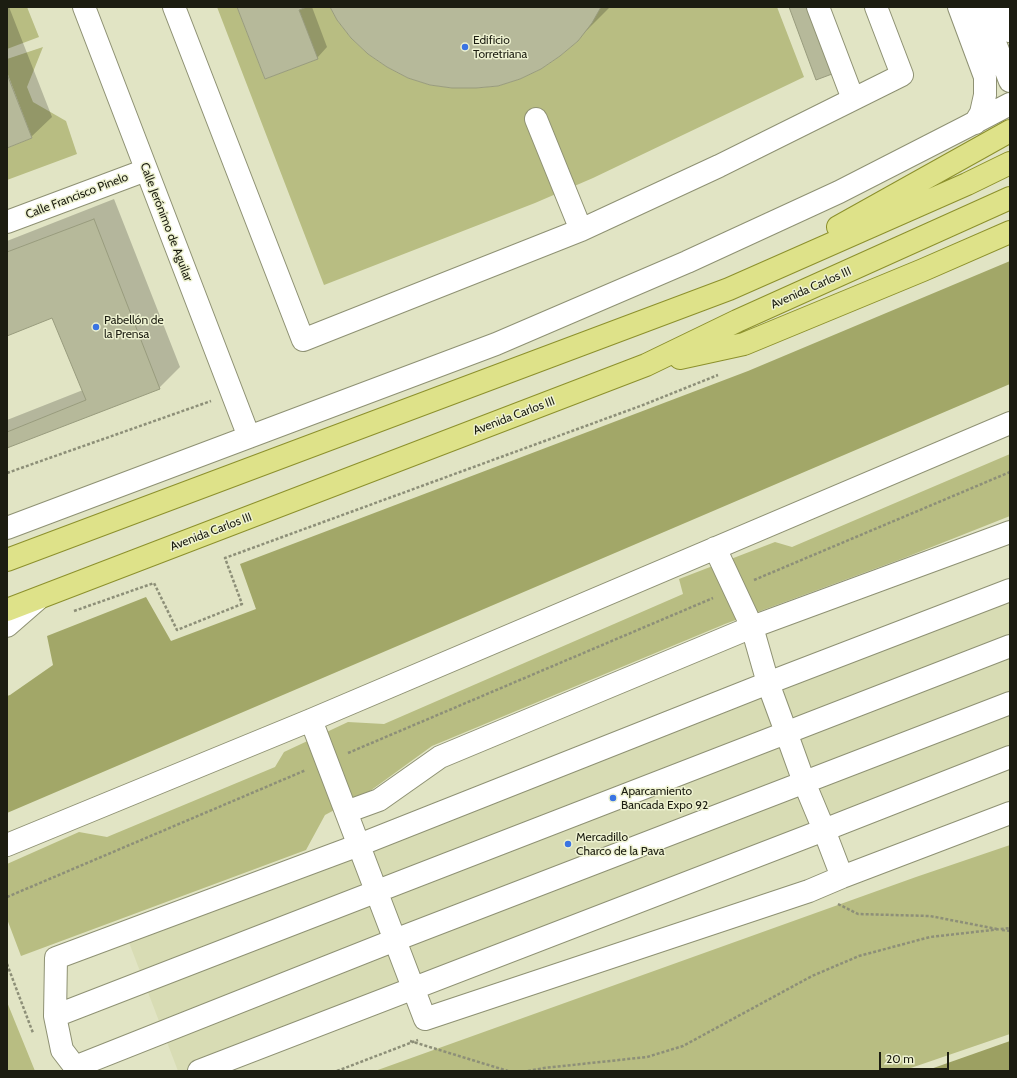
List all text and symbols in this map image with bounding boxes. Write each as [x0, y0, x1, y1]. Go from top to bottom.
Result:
place label: Edificio Torretriana [473, 33, 527, 61]
marker: Edificio Torretriana [460, 42, 470, 52]
street label: Calle Jerónimo de Aguilar [137, 161, 195, 283]
street label: Calle Francisco Pinelo [24, 170, 130, 222]
street label: Avenida Carlos III [769, 264, 853, 312]
place label: Pabellón de la Prensa [104, 313, 164, 341]
marker: Pabellón de la Prensa [91, 322, 101, 332]
street label: Avenida Carlos III [471, 394, 557, 438]
street label: Avenida Carlos III [168, 510, 254, 554]
place label: Aparcamiento Bancada Expo 92 [621, 784, 708, 812]
marker: Aparcamiento Bancada Expo 92 [608, 793, 618, 803]
place label: Mercadillo Charco de la Pava [576, 830, 665, 858]
marker: Mercadillo Charco de la Pava [563, 839, 573, 849]
scale bar [881, 1044, 951, 1070]
text: 20 m [886, 1051, 914, 1066]

